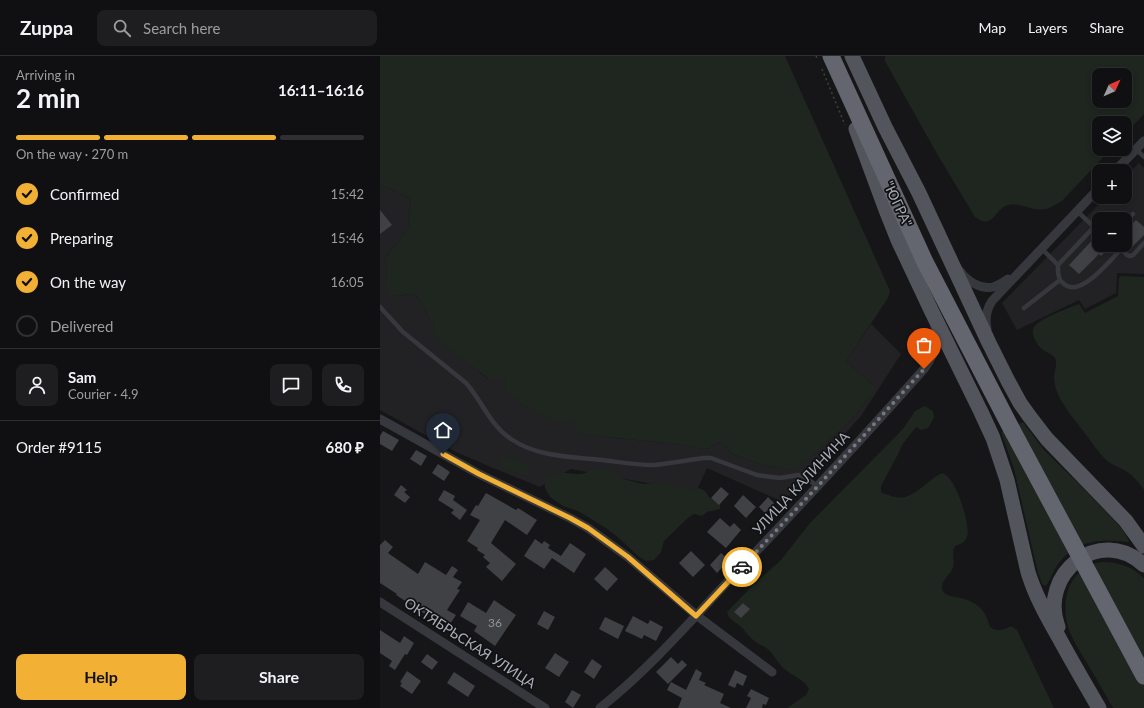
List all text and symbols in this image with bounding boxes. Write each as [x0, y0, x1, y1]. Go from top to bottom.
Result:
search box [97, 10, 377, 46]
text: Zuppa [20, 16, 73, 39]
icon: search [111, 17, 133, 39]
text: Search here [143, 19, 220, 37]
text: Map [978, 19, 1006, 36]
text: Layers [1028, 19, 1068, 36]
text: Share [1090, 19, 1124, 36]
text: Arriving in [16, 67, 75, 83]
north arrow [1092, 68, 1132, 108]
map controls [1092, 68, 1132, 252]
text: 16:11–16:16 [278, 81, 364, 99]
text: 2 min [16, 82, 80, 114]
button: layers [1092, 116, 1132, 156]
text: On the way · 270 m [16, 146, 128, 162]
button: + [1092, 164, 1132, 204]
street label: "ЮГРА" [880, 178, 916, 230]
icon: check [16, 183, 38, 205]
text: Confirmed [50, 185, 119, 203]
text: 15:42 [331, 186, 364, 202]
button: − [1092, 212, 1132, 252]
icon: check [16, 227, 38, 249]
text: Preparing [50, 229, 113, 247]
text: 15:46 [331, 230, 364, 246]
icon: check [16, 271, 38, 293]
text: On the way [50, 273, 126, 291]
text: 16:05 [331, 274, 364, 290]
text: Delivered [50, 317, 113, 335]
pin [907, 328, 941, 369]
icon: bag [913, 334, 935, 356]
button: person [16, 364, 58, 406]
button: chat [270, 364, 312, 406]
button: phone [322, 364, 364, 406]
text: Sam [68, 368, 96, 386]
text: Courier · 4.9 [68, 386, 139, 402]
pin [426, 413, 460, 454]
icon: home [432, 419, 454, 441]
street label: УЛИЦА КАЛИНИНА [749, 427, 853, 538]
text: Order #9115 [16, 438, 102, 456]
text: 680 ₽ [326, 438, 364, 456]
courier [722, 547, 762, 587]
icon: car [731, 556, 753, 578]
street label: ОКТЯБРЬСКАЯ УЛИЦА [401, 594, 540, 692]
house number: 36 [488, 615, 502, 630]
button: Help [16, 654, 186, 700]
button: Share [194, 654, 364, 700]

